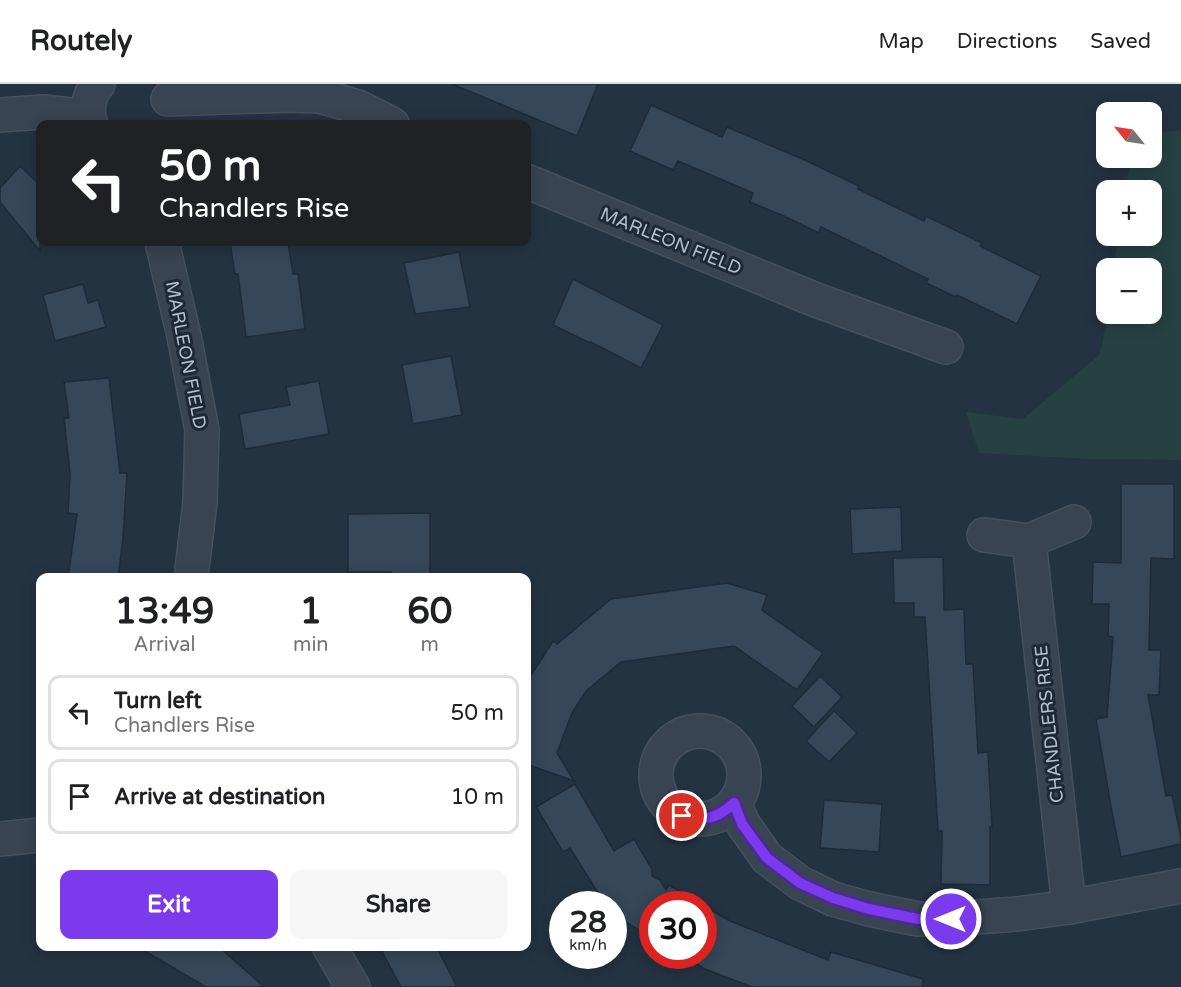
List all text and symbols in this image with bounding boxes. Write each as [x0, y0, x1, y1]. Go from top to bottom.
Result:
text: Routely [30, 24, 132, 58]
text: Map [878, 29, 924, 54]
text: Directions [957, 29, 1057, 54]
text: Saved [1090, 29, 1151, 54]
north arrow [1096, 102, 1162, 168]
map controls [1096, 102, 1162, 324]
text: 50 m [159, 141, 261, 192]
icon: left [60, 144, 138, 222]
button: + [1096, 180, 1162, 246]
text: Chandlers Rise [159, 192, 349, 225]
street label: MARLEON FIELD [597, 203, 745, 279]
button: − [1096, 258, 1162, 324]
street label: MARLEON FIELD [161, 279, 211, 431]
text: 13:49 [115, 590, 214, 633]
text: 1 [299, 590, 322, 633]
text: 60 [407, 590, 452, 633]
text: Arrival [134, 633, 195, 657]
text: min [293, 633, 329, 657]
text: m [421, 633, 439, 657]
street label: CHANDLERS RISE [1030, 644, 1068, 804]
text: Turn left [114, 688, 202, 714]
icon: left [63, 696, 96, 729]
text: 50 m [450, 700, 504, 726]
text: Chandlers Rise [114, 714, 255, 738]
icon: arrive [63, 780, 96, 813]
text: Arrive at destination [114, 784, 325, 810]
text: 10 m [450, 784, 504, 810]
pin [656, 790, 707, 841]
icon: arrive [665, 799, 698, 832]
button: Exit [60, 870, 278, 939]
button: Share [290, 870, 507, 939]
position arrow [919, 887, 983, 951]
speed limit sign: 30 [639, 891, 717, 969]
text: 28 [569, 904, 607, 941]
text: km/h [569, 936, 607, 954]

